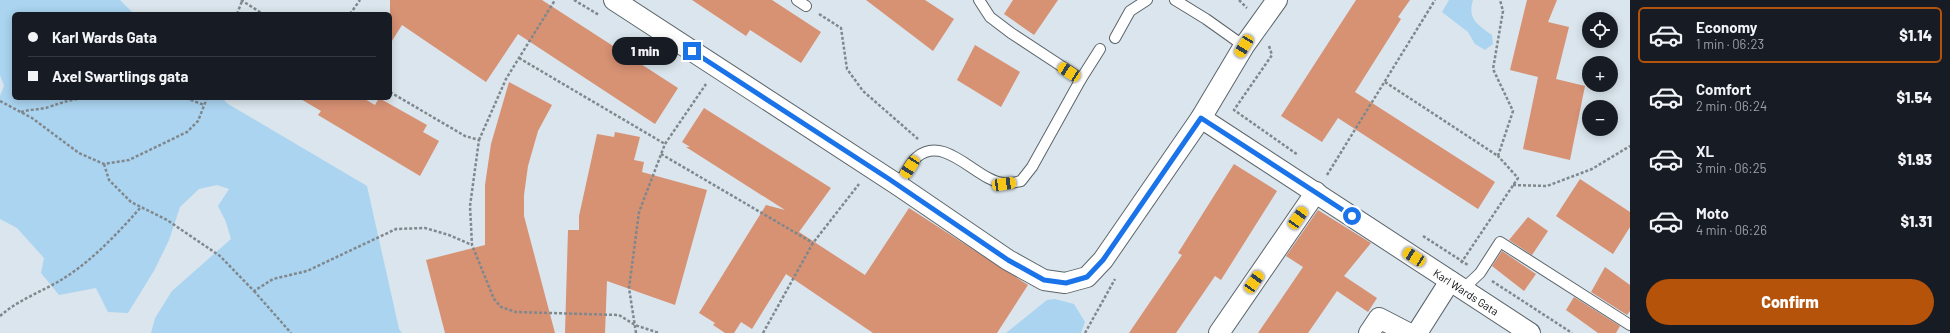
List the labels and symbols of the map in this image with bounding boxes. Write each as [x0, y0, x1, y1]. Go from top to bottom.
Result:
car [1233, 33, 1255, 59]
callout: 1 min [612, 37, 678, 65]
route end [683, 42, 701, 60]
car [1056, 60, 1082, 84]
car [898, 154, 922, 180]
car [991, 176, 1017, 192]
car [1286, 205, 1310, 231]
route start [1343, 207, 1361, 225]
car [1401, 245, 1427, 269]
street label: Karl Wards Gata [1431, 265, 1501, 317]
car [1242, 269, 1266, 295]

